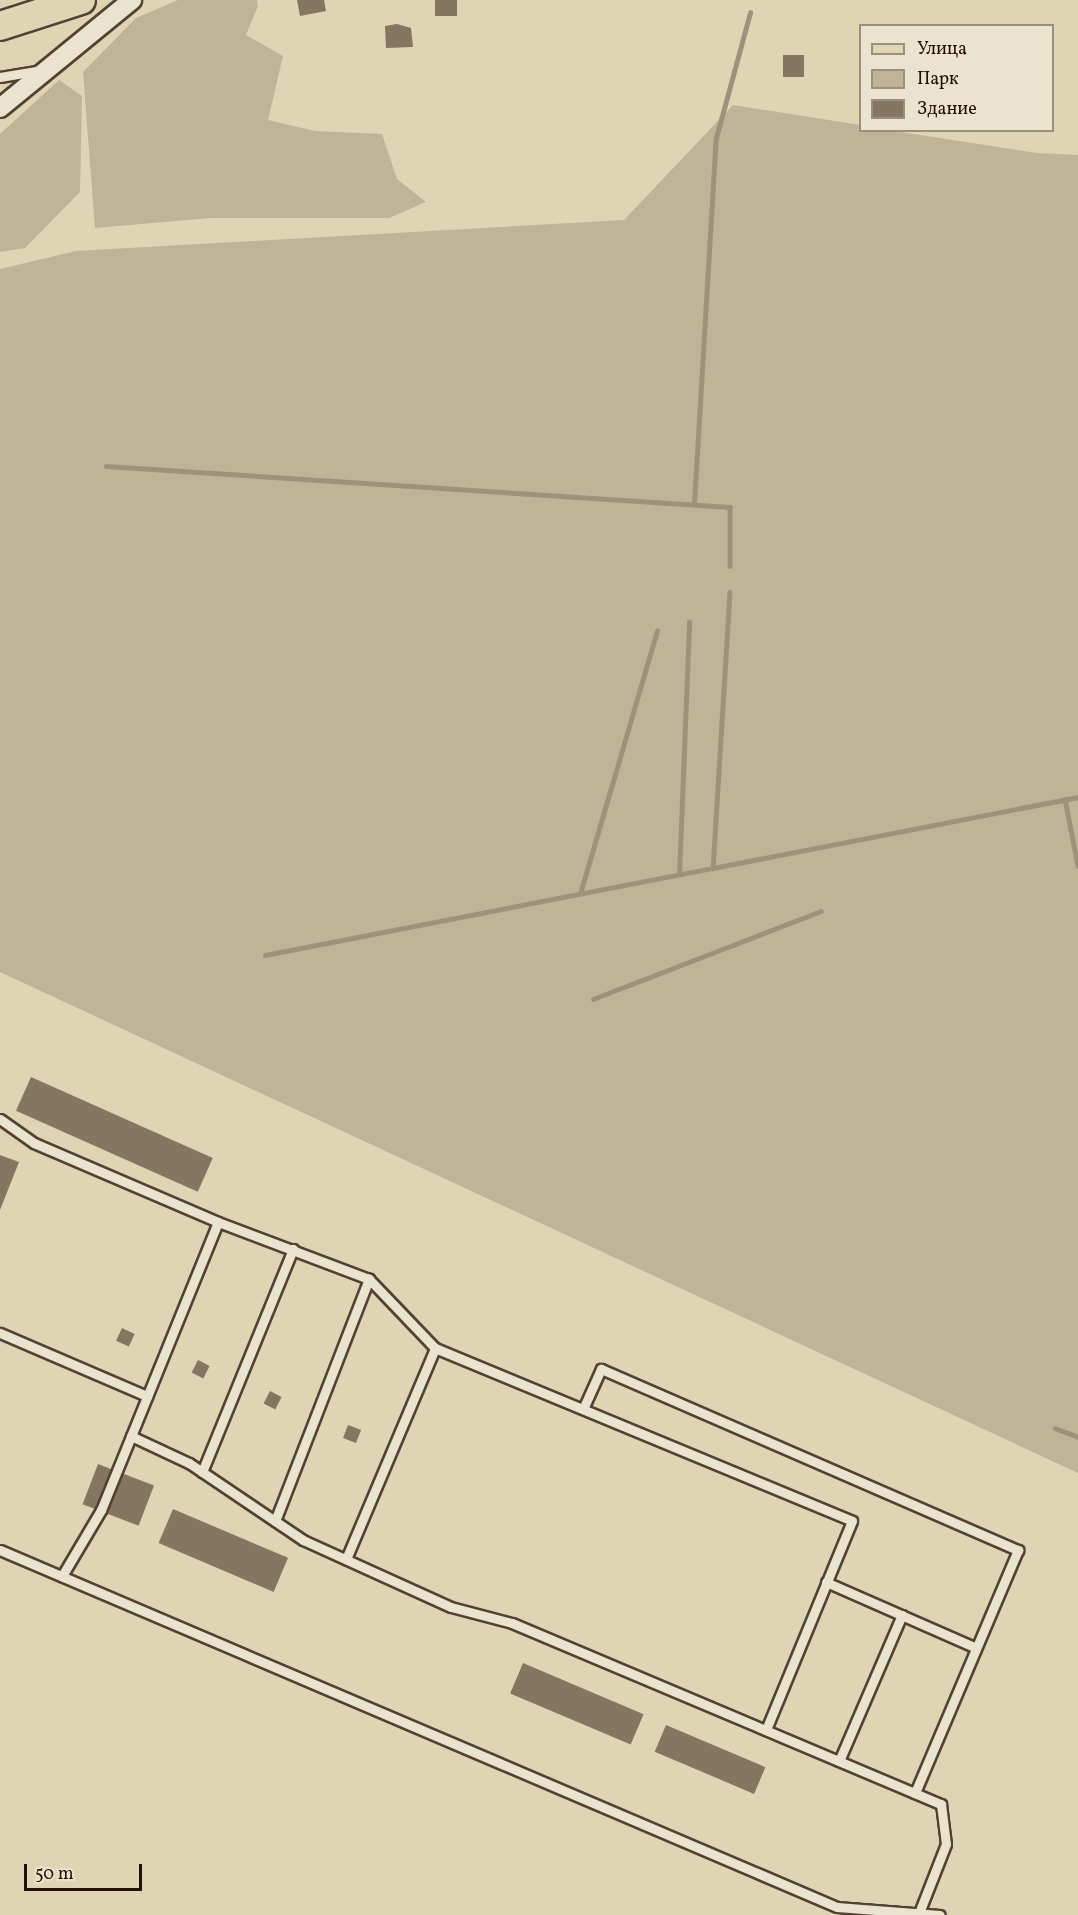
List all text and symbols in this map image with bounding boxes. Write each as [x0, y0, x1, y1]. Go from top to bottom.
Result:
legend [859, 24, 1054, 132]
text: Улица [917, 37, 967, 62]
text: Парк [917, 67, 959, 92]
text: Здание [917, 97, 977, 122]
scale bar [27, 1852, 146, 1890]
text: 50 m [35, 1862, 74, 1887]

